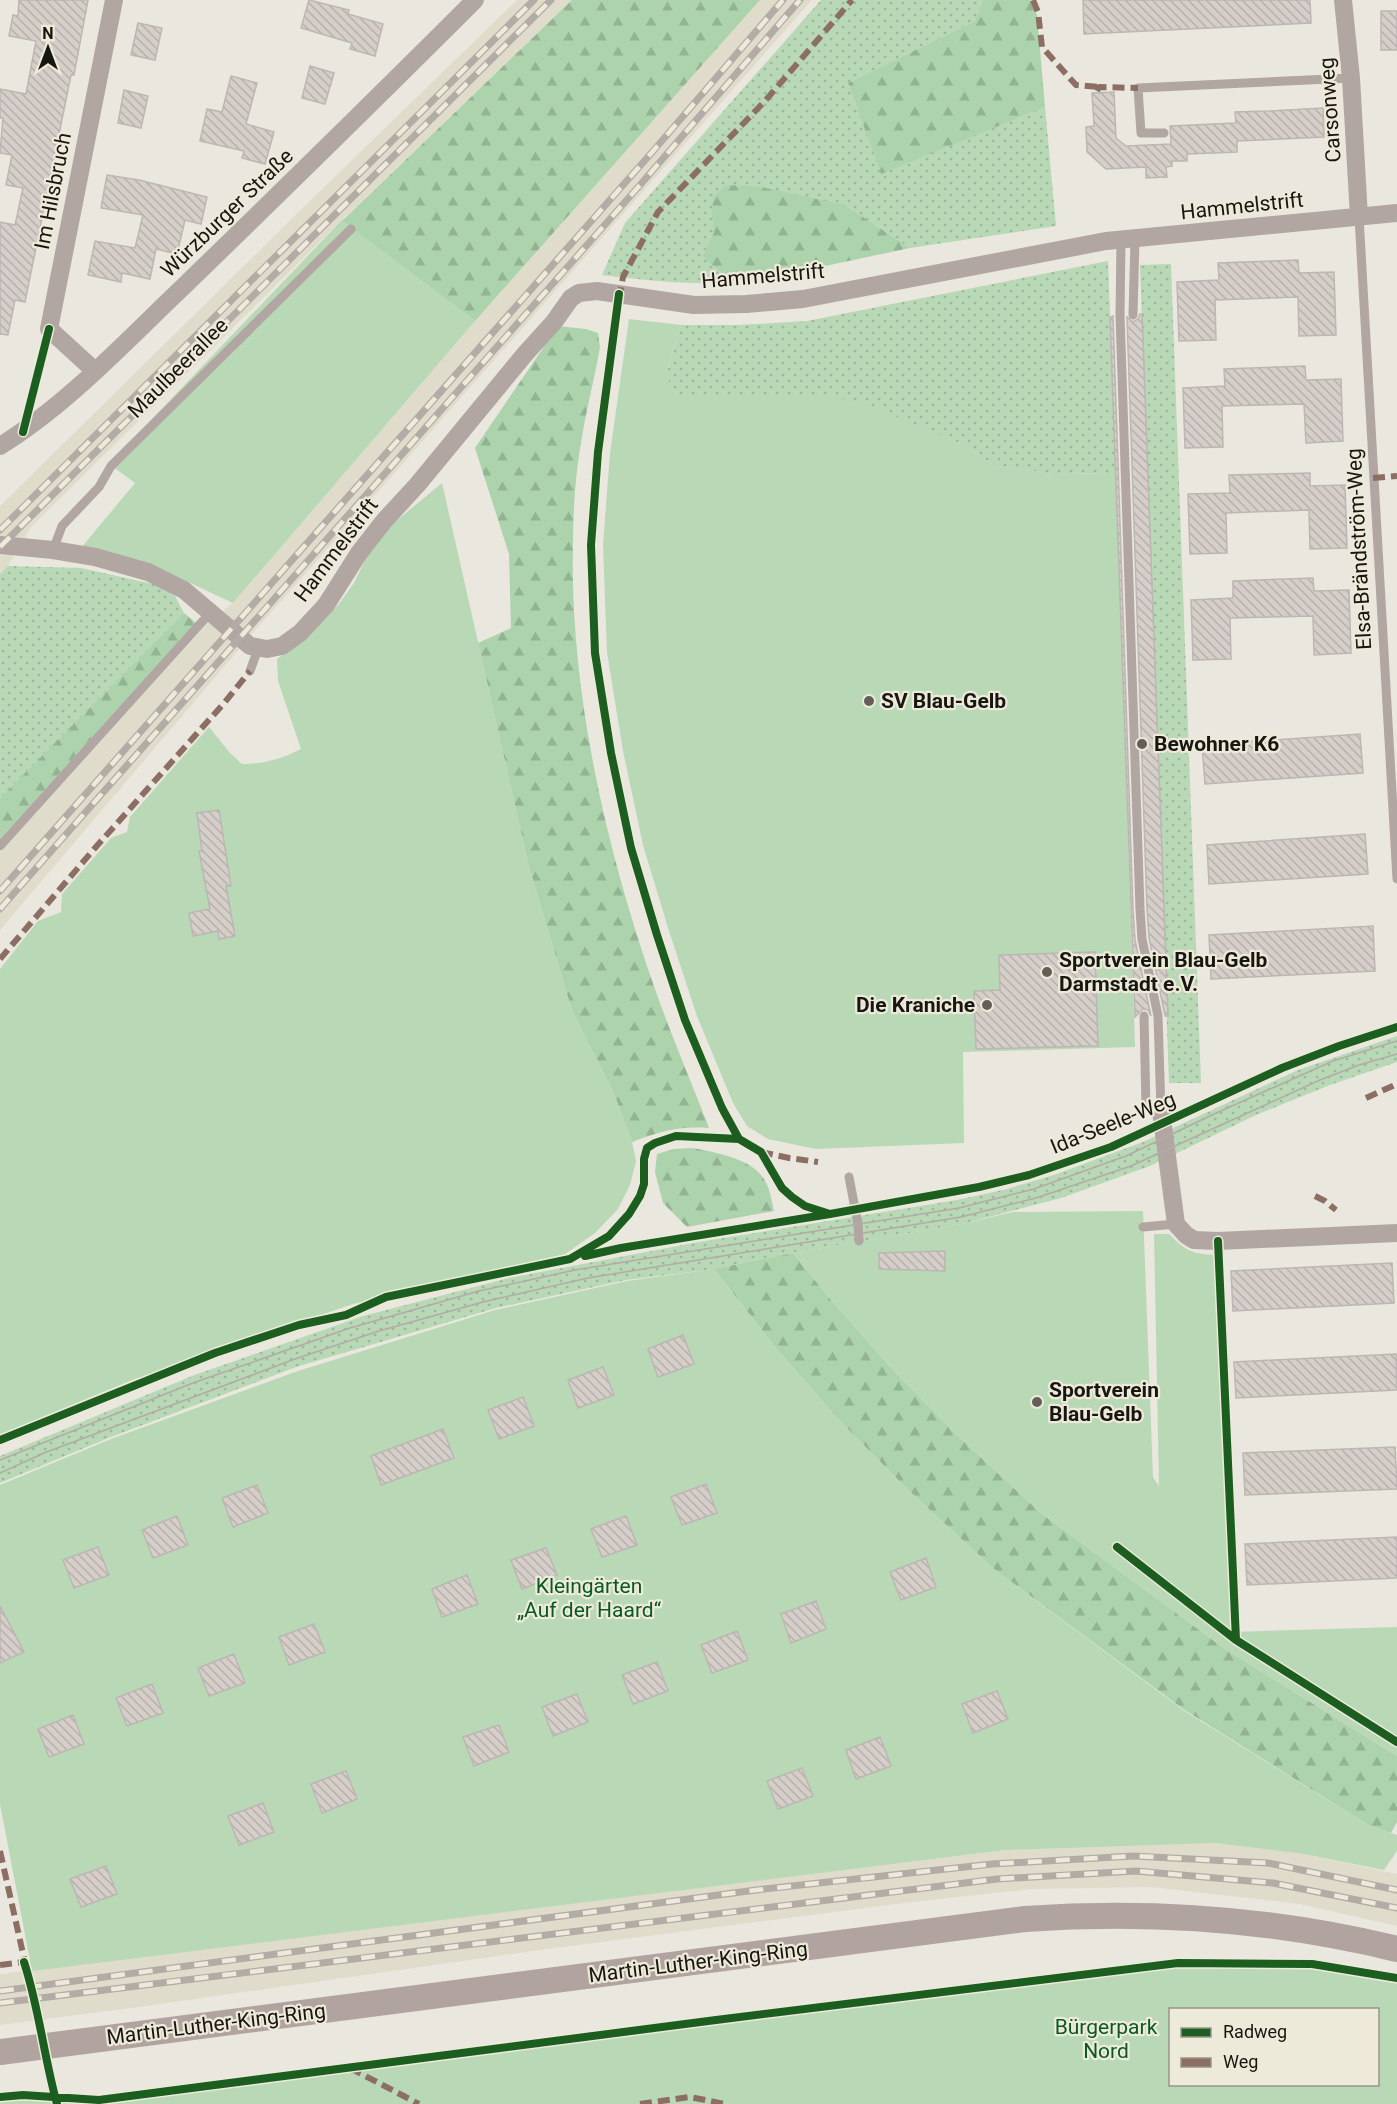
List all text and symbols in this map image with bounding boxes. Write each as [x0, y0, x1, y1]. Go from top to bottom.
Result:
north arrow [18, 18, 78, 78]
text: N [42, 24, 54, 43]
street label: Carsonweg [1314, 57, 1346, 163]
street label: Im Hilsbruch [30, 131, 76, 251]
street label: Würzburger Straße [156, 144, 298, 282]
street label: Hammelstrift [1179, 188, 1305, 224]
street label: Hammelstrift [700, 259, 826, 293]
street label: Maulbeerallee [123, 313, 233, 423]
street label: Elsa-Brändström-Weg [1342, 448, 1376, 650]
street label: Hammelstrift [289, 493, 383, 607]
place label: SV Blau-Gelb [881, 689, 1006, 713]
marker: SV Blau-Gelb [862, 694, 876, 708]
place label: Bewohner K6 [1154, 732, 1279, 756]
marker: Bewohner K6 [1135, 737, 1149, 751]
place label: Sportverein Blau-Gelb Darmstadt e.V. [1059, 948, 1268, 996]
marker: Sportverein Blau-Gelb Darmstadt e.V. [1040, 965, 1054, 979]
place label: Die Kraniche [856, 993, 975, 1017]
marker: Die Kraniche [980, 998, 994, 1012]
street label: Ida-Seele-Weg [1047, 1087, 1179, 1159]
place label: Sportverein Blau-Gelb [1049, 1378, 1159, 1426]
marker: Sportverein Blau-Gelb [1030, 1395, 1044, 1409]
park label: Kleingärten „Auf der Haard“ [517, 1574, 662, 1622]
street label: Martin-Luther-King-Ring [587, 1937, 809, 1987]
street label: Martin-Luther-King-Ring [105, 1999, 327, 2049]
legend [1169, 2008, 1379, 2086]
park label: Bürgerpark Nord [1055, 2015, 1158, 2063]
text: Radweg [1223, 2021, 1287, 2042]
text: Weg [1223, 2051, 1258, 2072]

